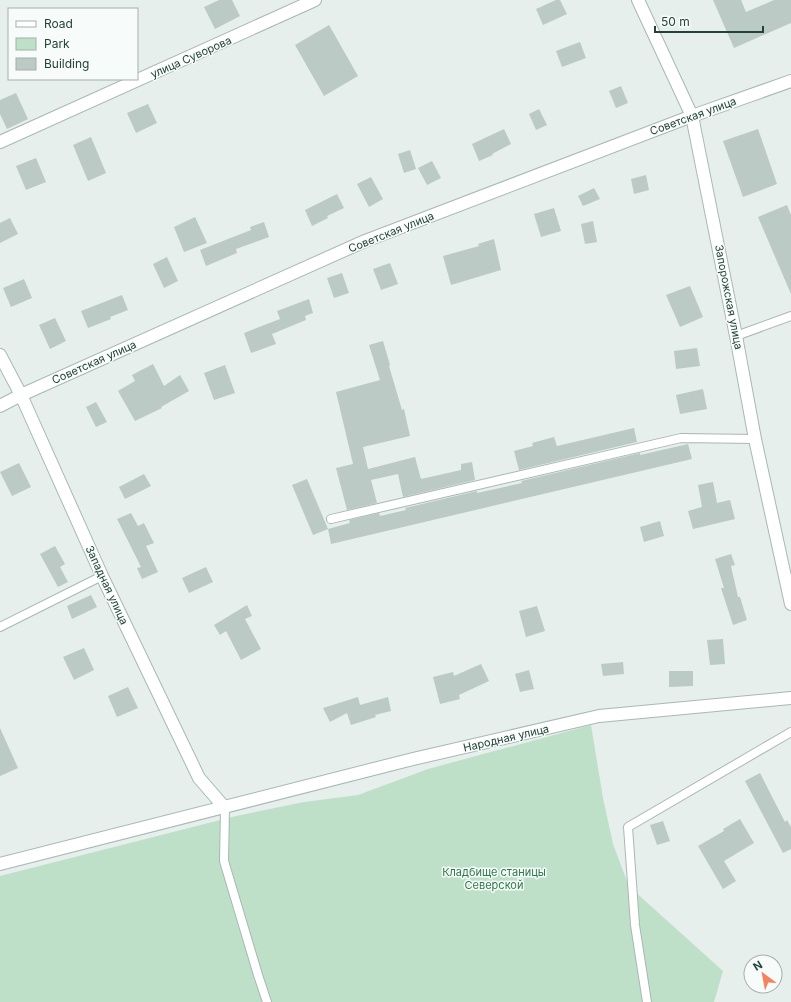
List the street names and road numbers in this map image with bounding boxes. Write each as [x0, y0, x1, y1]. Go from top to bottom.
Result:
street label: улица Суворова [148, 33, 234, 81]
street label: Советская улица [648, 94, 738, 138]
street label: Советская улица [346, 208, 436, 256]
street label: Запорожская улица [712, 243, 746, 351]
street label: Советская улица [50, 337, 138, 387]
street label: Западная улица [83, 543, 131, 627]
street label: Народная улица [462, 721, 550, 755]

